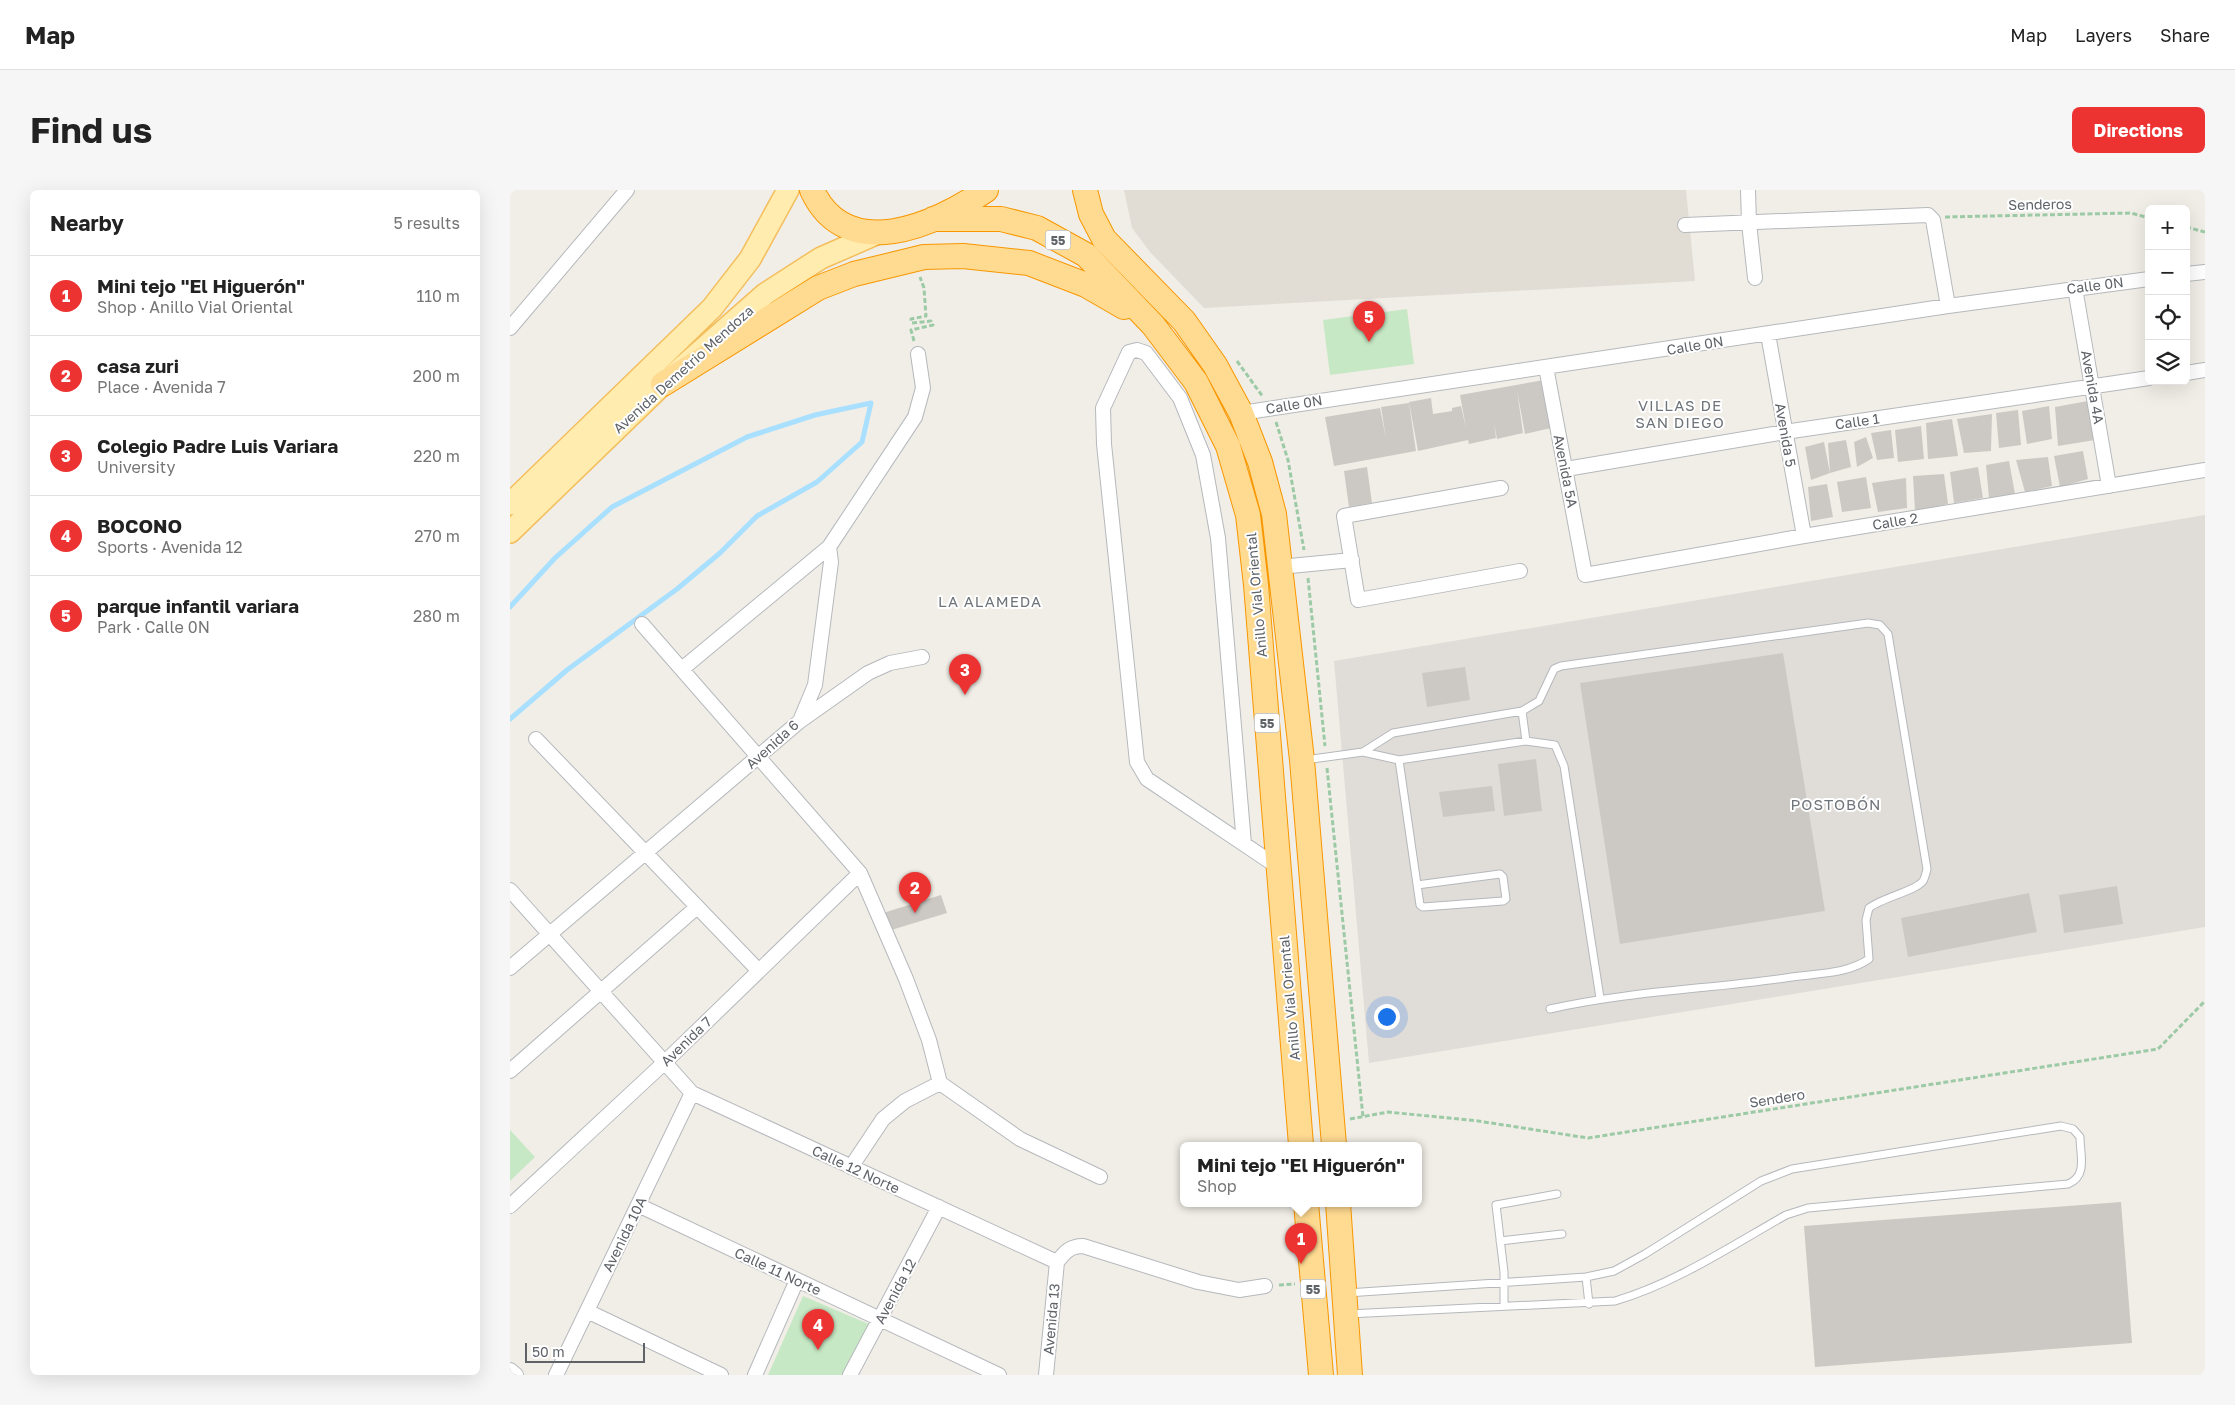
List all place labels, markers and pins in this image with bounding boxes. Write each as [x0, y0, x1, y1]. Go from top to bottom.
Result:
pin: 5 [1353, 301, 1385, 342]
pin: 3 [949, 654, 981, 695]
pin: 2 [899, 872, 931, 913]
pin: 1 [1285, 1223, 1317, 1264]
pin: 4 [802, 1309, 834, 1350]

